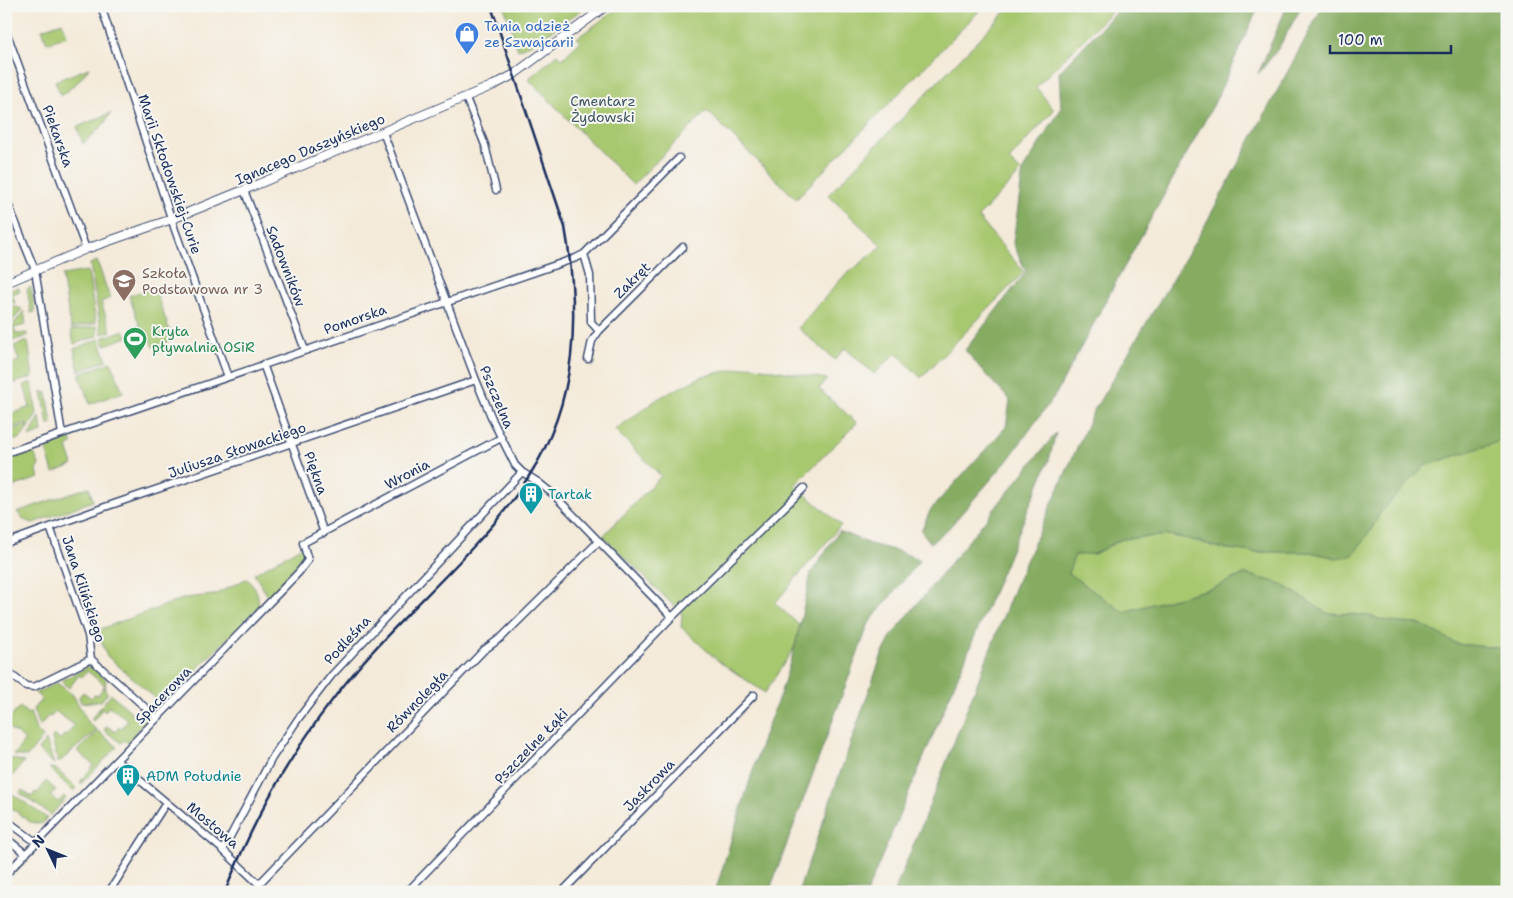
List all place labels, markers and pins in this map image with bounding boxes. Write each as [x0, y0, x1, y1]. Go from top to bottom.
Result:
place label: Tania odzież ze Szwajcarii [484, 17, 574, 51]
shop icon: Tania odzież ze Szwajcarii [454, 21, 480, 55]
place label: Szkoła Podstawowa nr 3 [142, 264, 263, 298]
school or university icon: Szkoła Podstawowa nr 3 [111, 268, 137, 302]
place label: Kryta pływalnia OSiR [152, 322, 255, 356]
sports icon: Kryta pływalnia OSiR [122, 326, 148, 360]
building icon: Tartak [518, 481, 544, 515]
place label: Tartak [548, 485, 592, 503]
building icon: ADM Południe [115, 763, 141, 797]
place label: ADM Południe [146, 767, 242, 785]

